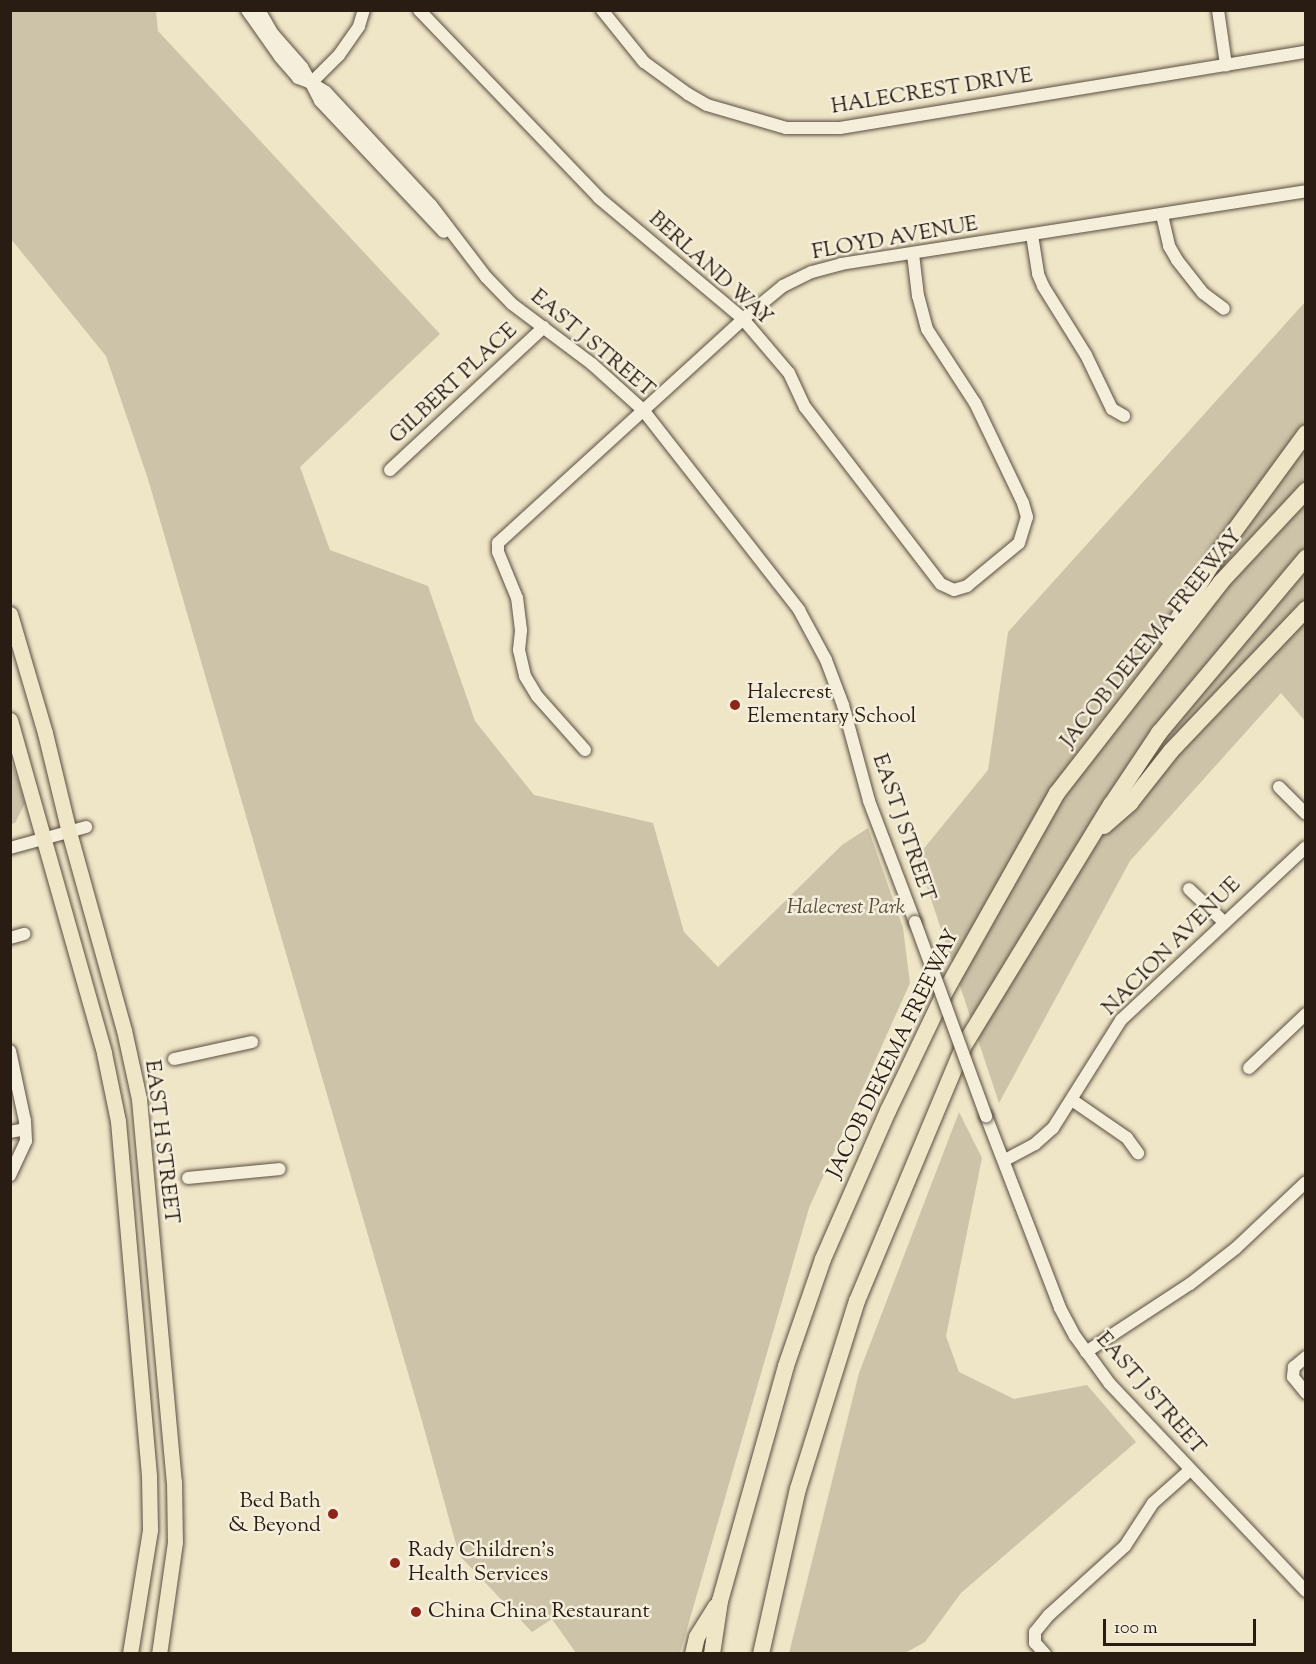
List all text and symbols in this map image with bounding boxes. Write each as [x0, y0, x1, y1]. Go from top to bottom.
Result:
street label: HALECREST DRIVE [829, 64, 1035, 120]
street label: BERLAND WAY [643, 207, 777, 331]
street label: FLOYD AVENUE [810, 212, 980, 266]
street label: EAST J STREET [525, 285, 659, 403]
street label: GILBERT PLACE [385, 318, 523, 450]
street label: JACOB DEKEMA FREEWAY [1056, 525, 1248, 753]
place label: Halecrest Elementary School [747, 680, 916, 730]
marker: Halecrest Elementary School [728, 698, 742, 712]
street label: EAST J STREET [866, 751, 940, 905]
street label: NACION AVENUE [1098, 873, 1246, 1021]
park label: Halecrest Park [787, 895, 905, 921]
street label: JACOB DEKEMA FREEWAY [823, 925, 965, 1183]
street label: EAST H STREET [138, 1059, 184, 1225]
street label: EAST J STREET [1090, 1328, 1210, 1460]
place label: Bed Bath & Beyond [228, 1489, 321, 1539]
marker: Bed Bath & Beyond [326, 1507, 340, 1521]
place label: Rady Children's Health Services [408, 1538, 554, 1588]
marker: Rady Children's Health Services [386, 1554, 404, 1572]
place label: China China Restaurant [428, 1599, 650, 1625]
marker: China China Restaurant [409, 1605, 423, 1619]
scale bar [1106, 1607, 1259, 1645]
text: 100 m [1114, 1616, 1158, 1642]

